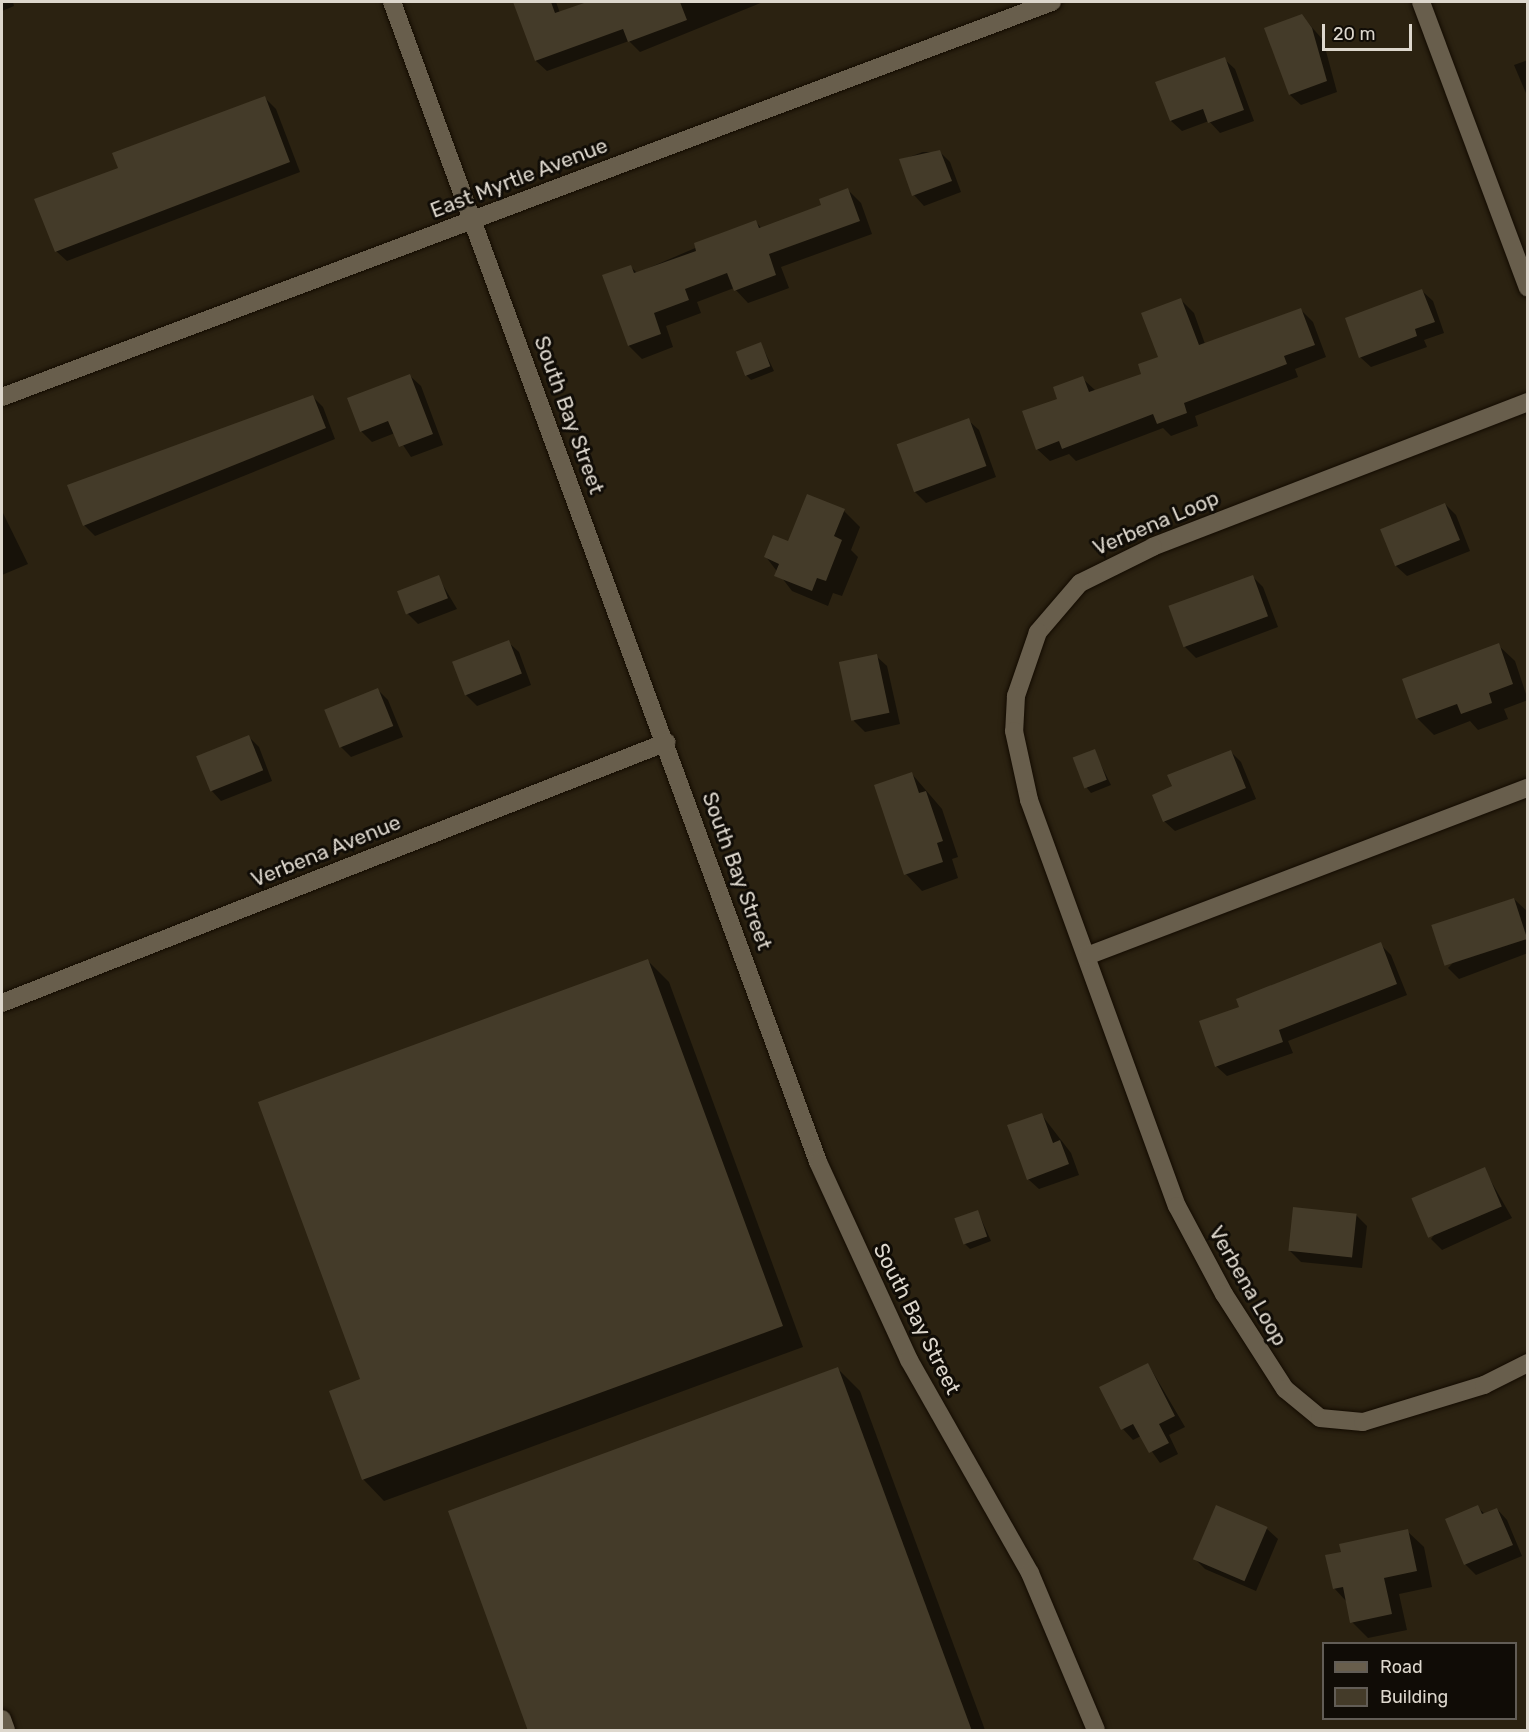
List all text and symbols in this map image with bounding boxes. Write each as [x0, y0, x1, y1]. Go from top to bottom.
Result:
scale bar [1325, 12, 1415, 50]
text: 20 m [1333, 23, 1375, 45]
street label: East Myrtle Avenue [427, 132, 611, 224]
street label: South Bay Street [529, 332, 609, 498]
street label: Verbena Loop [1089, 485, 1223, 561]
street label: South Bay Street [697, 788, 777, 954]
street label: Verbena Avenue [247, 809, 405, 893]
street label: Verbena Loop [1204, 1222, 1292, 1350]
street label: South Bay Street [868, 1239, 966, 1399]
legend [1322, 1642, 1517, 1720]
text: Road [1380, 1656, 1423, 1678]
text: Building [1380, 1686, 1448, 1708]

